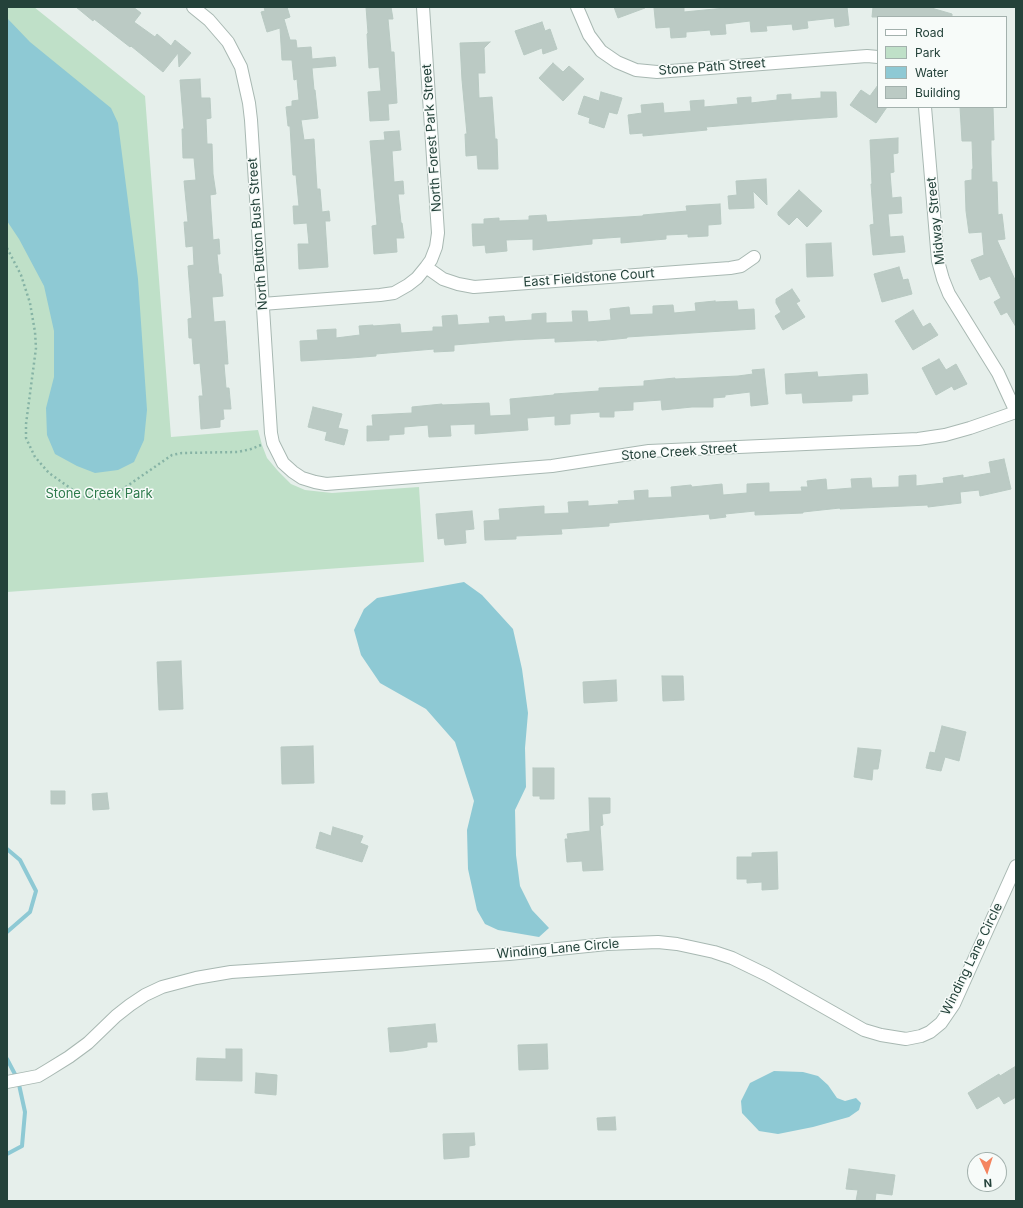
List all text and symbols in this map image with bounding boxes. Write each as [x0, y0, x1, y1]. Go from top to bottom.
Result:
legend [877, 16, 1007, 108]
text: Road [915, 25, 944, 40]
text: Park [915, 45, 941, 60]
street label: Stone Path Street [658, 55, 766, 79]
street label: North Forest Park Street [419, 63, 445, 213]
text: Water [915, 65, 948, 80]
text: Building [915, 85, 960, 100]
street label: North Button Bush Street [245, 157, 271, 311]
street label: Midway Street [924, 176, 948, 266]
street label: East Fieldstone Court [523, 266, 655, 290]
street label: Stone Creek Street [621, 440, 737, 464]
park label: Stone Creek Park [45, 486, 153, 502]
street label: Winding Lane Circle [938, 900, 1006, 1018]
street label: Winding Lane Circle [496, 936, 620, 962]
north arrow [967, 1152, 1007, 1192]
text: N [983, 1176, 992, 1190]

